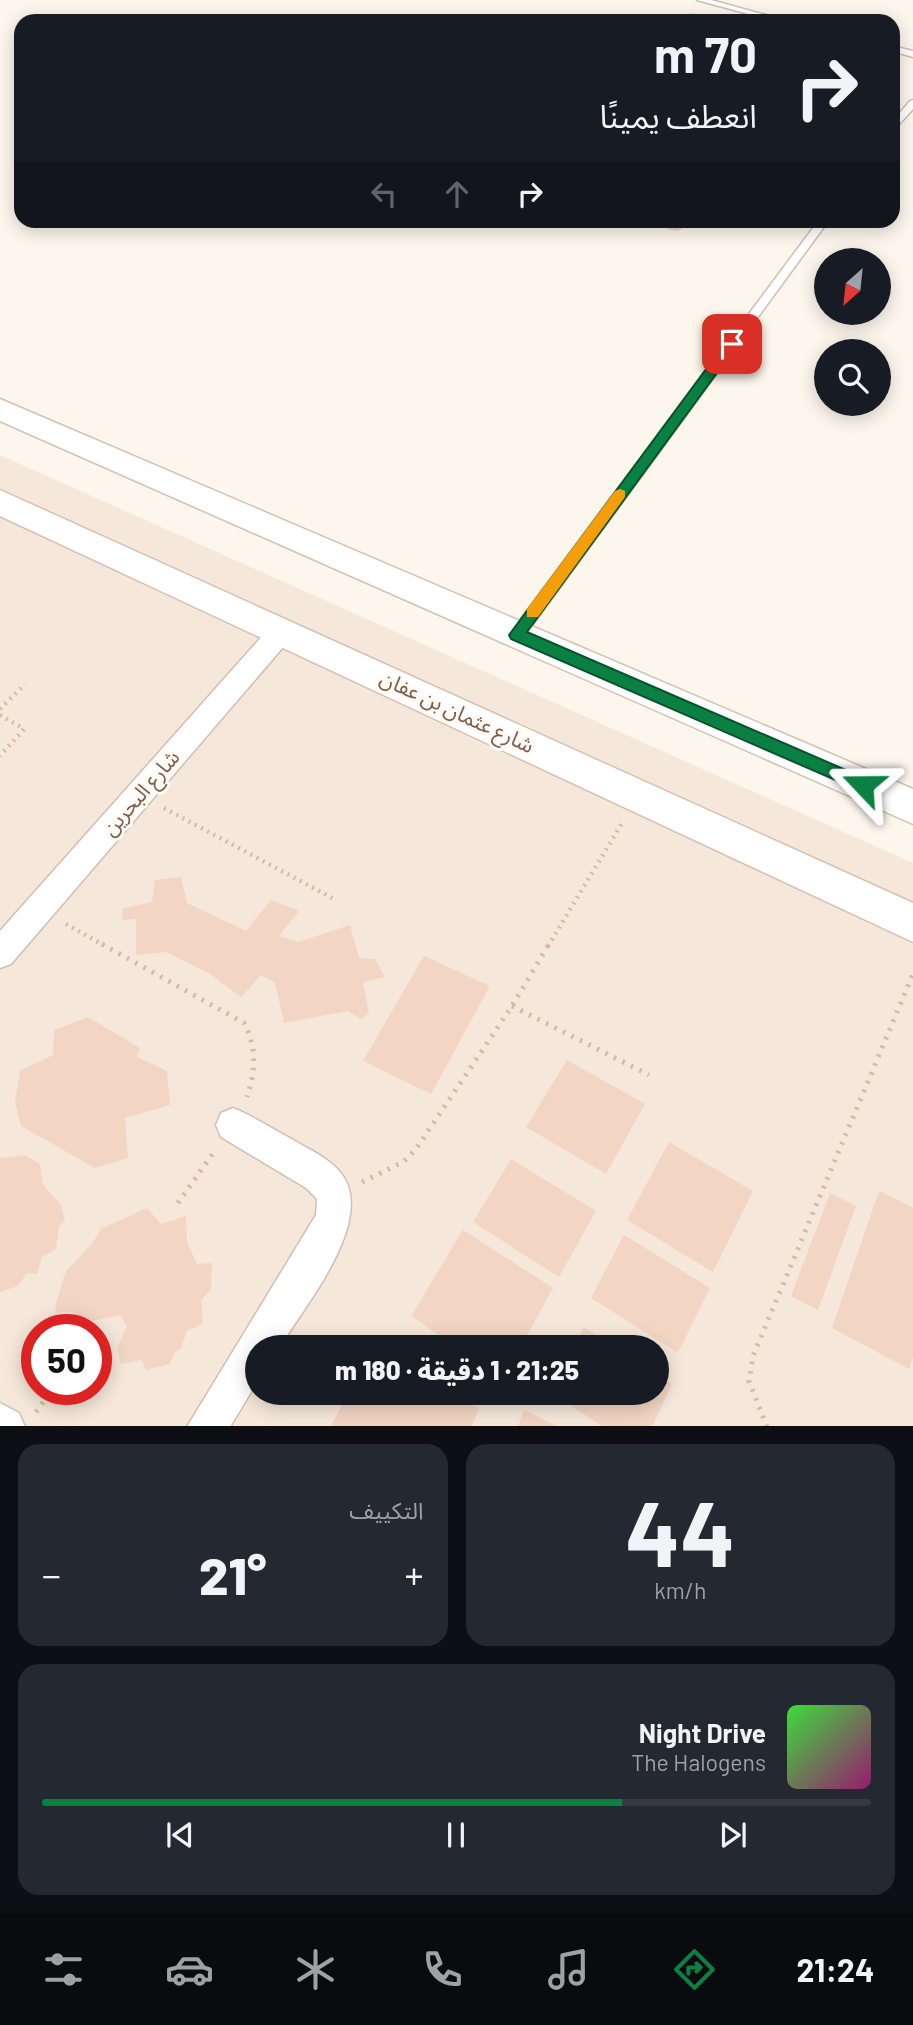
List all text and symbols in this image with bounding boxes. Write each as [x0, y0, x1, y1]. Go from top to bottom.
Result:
text: 70 m [654, 24, 757, 83]
icon: right [781, 42, 872, 133]
text: انعطف يمينًا [600, 96, 757, 134]
icon: left [365, 175, 403, 213]
icon: ahead [438, 175, 476, 213]
icon: right [511, 175, 549, 213]
north arrow [814, 248, 891, 326]
map controls [814, 248, 891, 416]
pin [702, 314, 762, 374]
icon: arrive [713, 325, 751, 363]
button: search [814, 339, 891, 416]
street label: شارع عثمان بن عفان [375, 664, 539, 761]
street label: شارع البحرين [96, 744, 187, 843]
position arrow [826, 748, 900, 822]
speed limit sign: 50 [21, 1314, 112, 1405]
text: 21:25 · 1 دقيقة · 180 m [335, 1354, 579, 1385]
text: 44 [625, 1476, 735, 1585]
text: التكييف [349, 1496, 424, 1524]
text: 21° [199, 1543, 266, 1605]
text: − [42, 1551, 61, 1597]
text: + [404, 1551, 423, 1597]
text: km/h [654, 1576, 706, 1604]
text: Night Drive [639, 1717, 766, 1748]
text: The Halogens [631, 1748, 766, 1776]
icon: previous [161, 1816, 199, 1854]
icon: pause [437, 1816, 475, 1854]
icon: next [714, 1816, 752, 1854]
icon: filters [39, 1945, 88, 1994]
icon: car [165, 1945, 214, 1994]
icon: climate [291, 1945, 340, 1994]
icon: phone [418, 1945, 467, 1994]
icon: music [544, 1945, 593, 1994]
icon: directions [670, 1945, 719, 1994]
text: 21:24 [796, 1950, 874, 1988]

